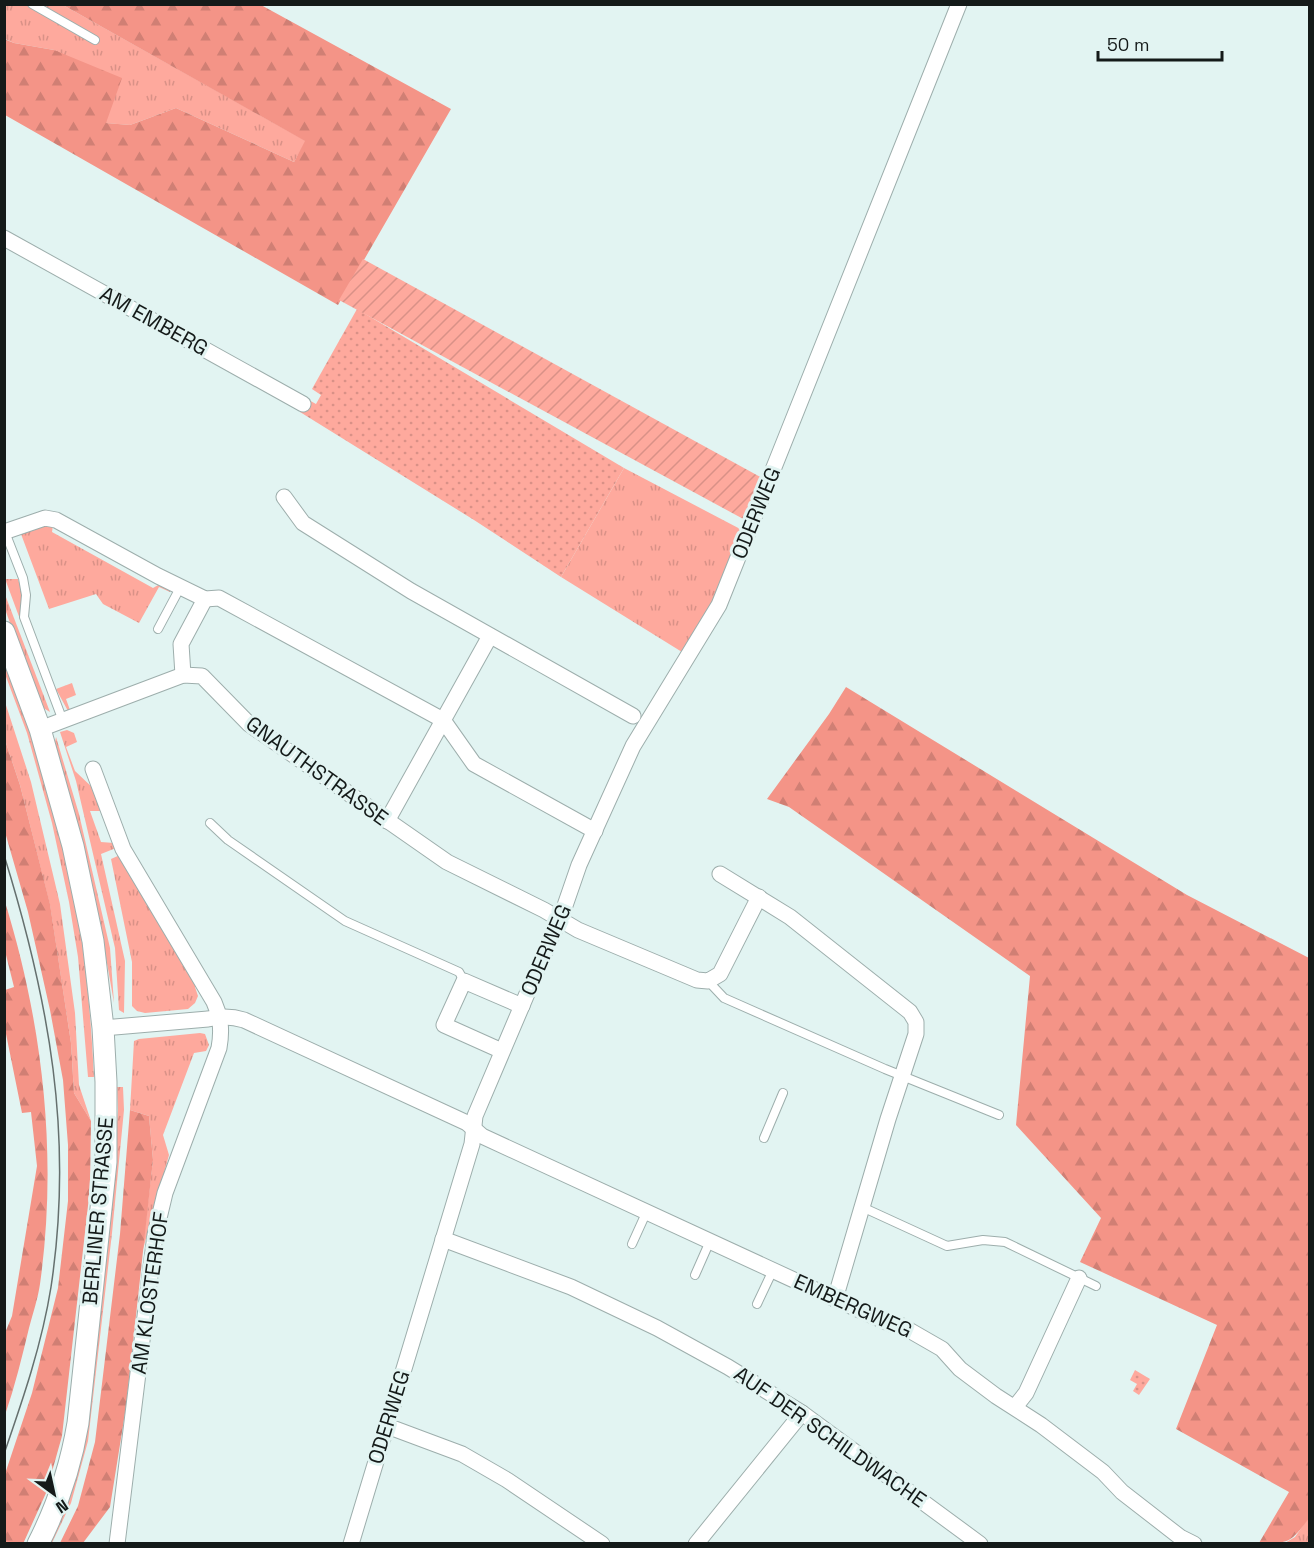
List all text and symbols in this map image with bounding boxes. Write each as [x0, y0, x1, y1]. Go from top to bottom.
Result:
scale bar [1098, 24, 1222, 62]
text: 50 m [1107, 33, 1149, 56]
street label: AM EMBERG [95, 280, 213, 361]
street label: ODERWEG [725, 463, 786, 563]
street label: GNAUTHSTRASSE [241, 710, 394, 831]
street label: ODERWEG [514, 900, 577, 1000]
street label: BERLINER STRASSE [76, 1116, 119, 1306]
street label: AM KLOSTERHOF [125, 1210, 174, 1376]
street label: EMBERGWEG [790, 1267, 917, 1344]
street label: AUF DER SCHILDWACHE [729, 1360, 932, 1513]
street label: ODERWEG [361, 1367, 416, 1467]
north arrow [24, 1464, 84, 1524]
text: N [52, 1494, 72, 1518]

